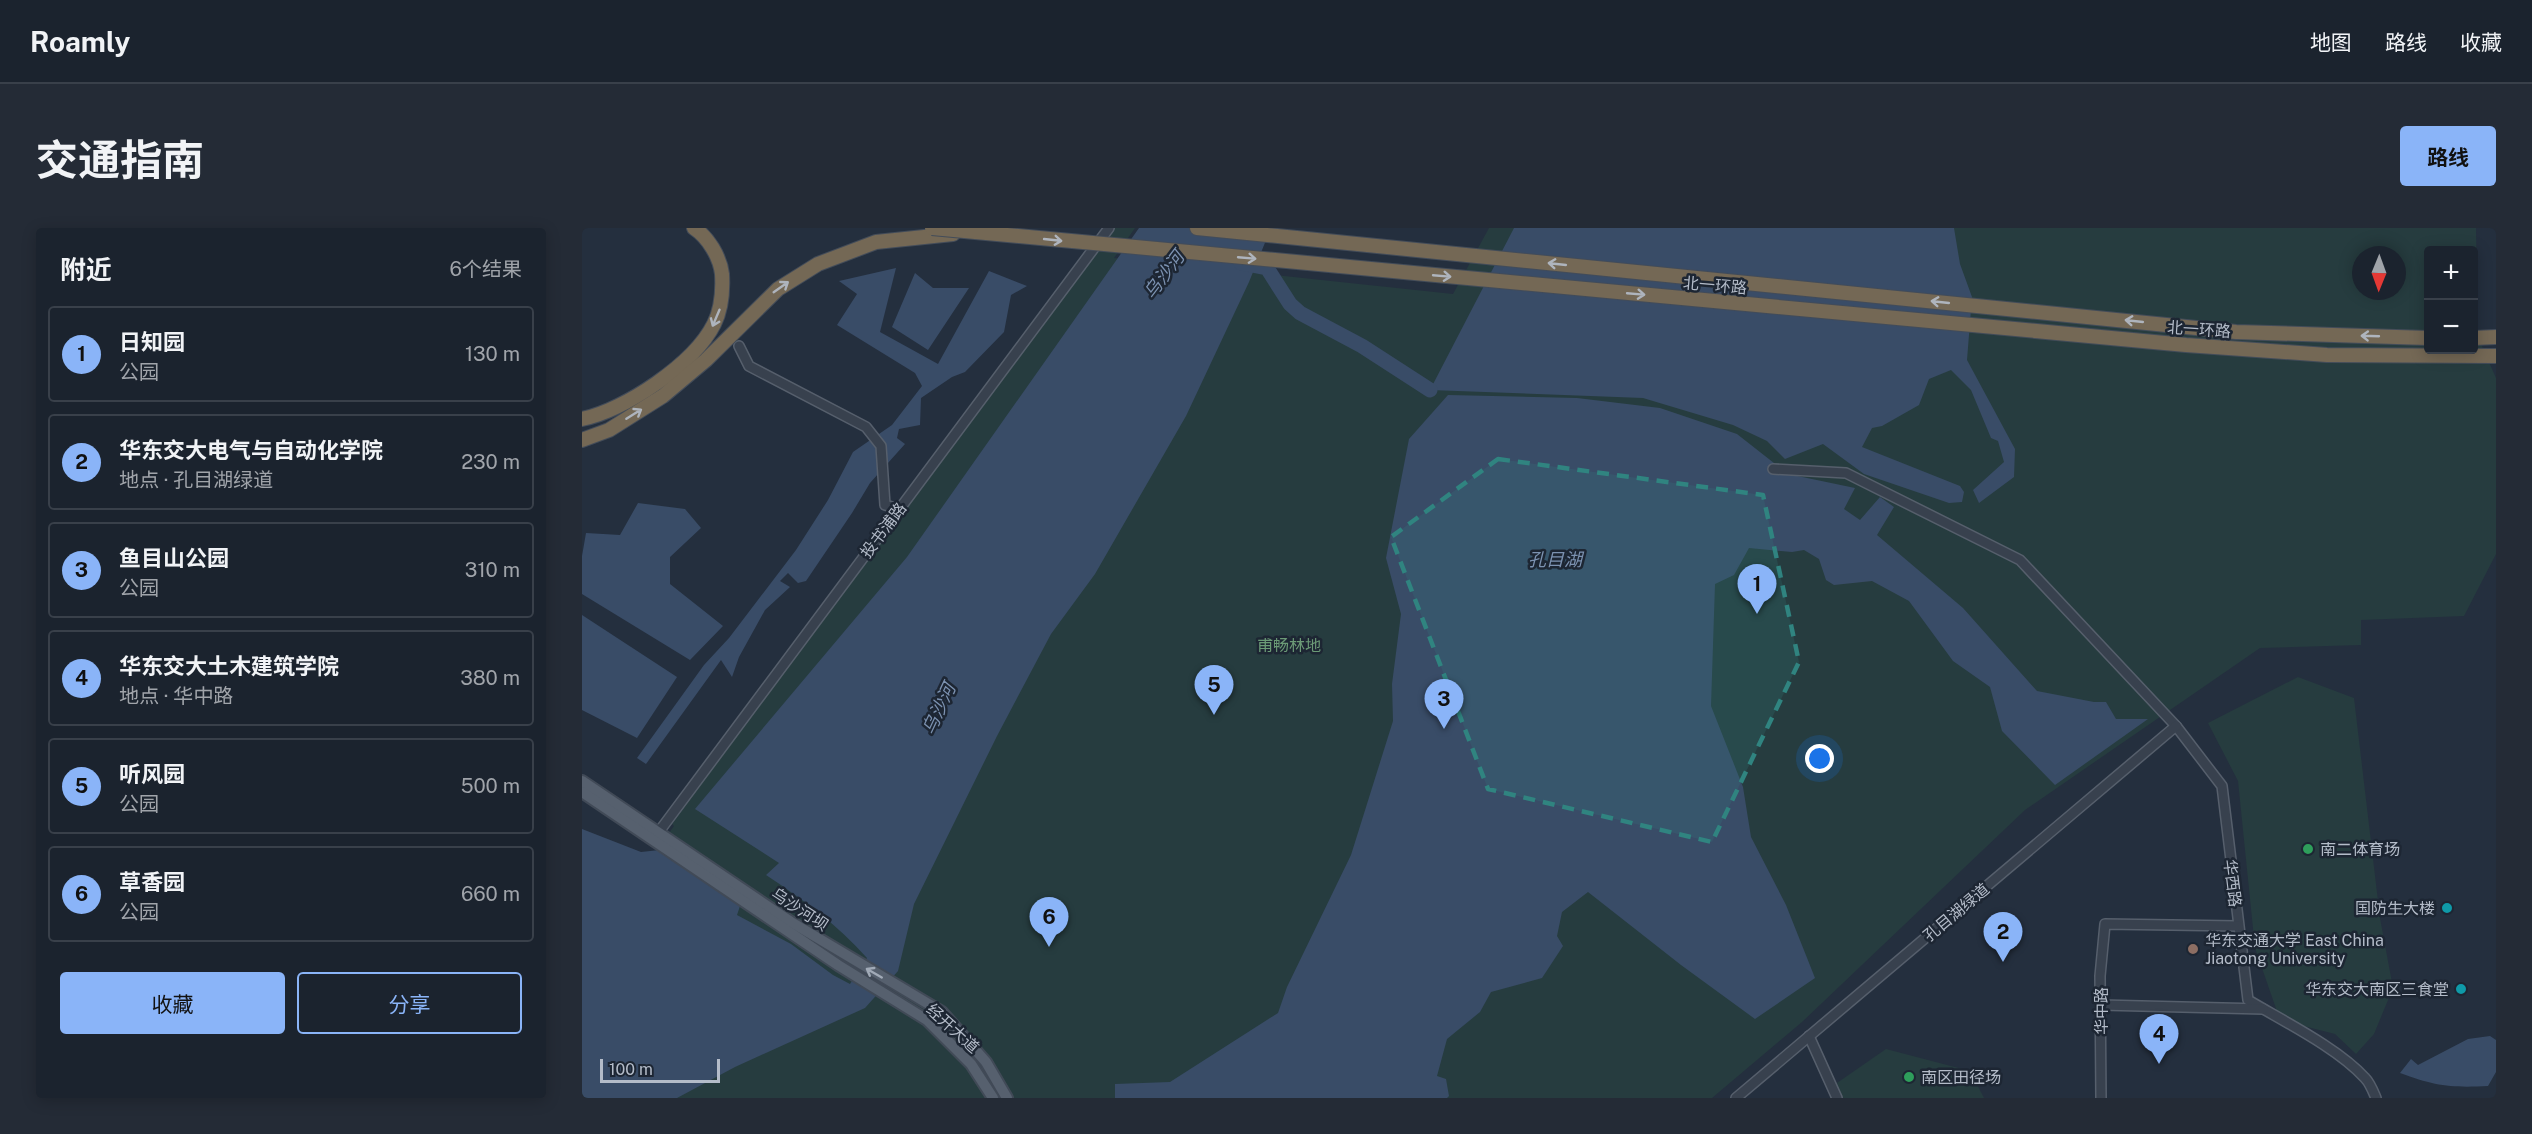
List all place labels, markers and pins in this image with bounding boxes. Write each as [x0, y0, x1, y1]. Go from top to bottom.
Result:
pin: 1 [1738, 564, 1776, 614]
pin: 5 [1194, 666, 1234, 715]
pin: 3 [1424, 680, 1464, 729]
place label: 南二体育场 [2320, 840, 2400, 859]
marker: 南二体育场 [2301, 842, 2315, 856]
pin: 6 [1030, 898, 1068, 947]
place label: 国防生大楼 [2355, 899, 2435, 918]
marker: 国防生大楼 [2440, 901, 2454, 915]
pin: 2 [1984, 912, 2022, 962]
place label: 华东交通大学 East China Jiaotong University [2205, 931, 2384, 968]
marker: 华东交通大学 East China Jiaotong University [2186, 942, 2200, 956]
place label: 华东交大南区三食堂 [2305, 980, 2449, 999]
marker: 华东交大南区三食堂 [2454, 982, 2468, 996]
pin: 4 [2140, 1014, 2178, 1064]
place label: 南区田径场 [1921, 1068, 2001, 1087]
marker: 南区田径场 [1902, 1070, 1916, 1084]

